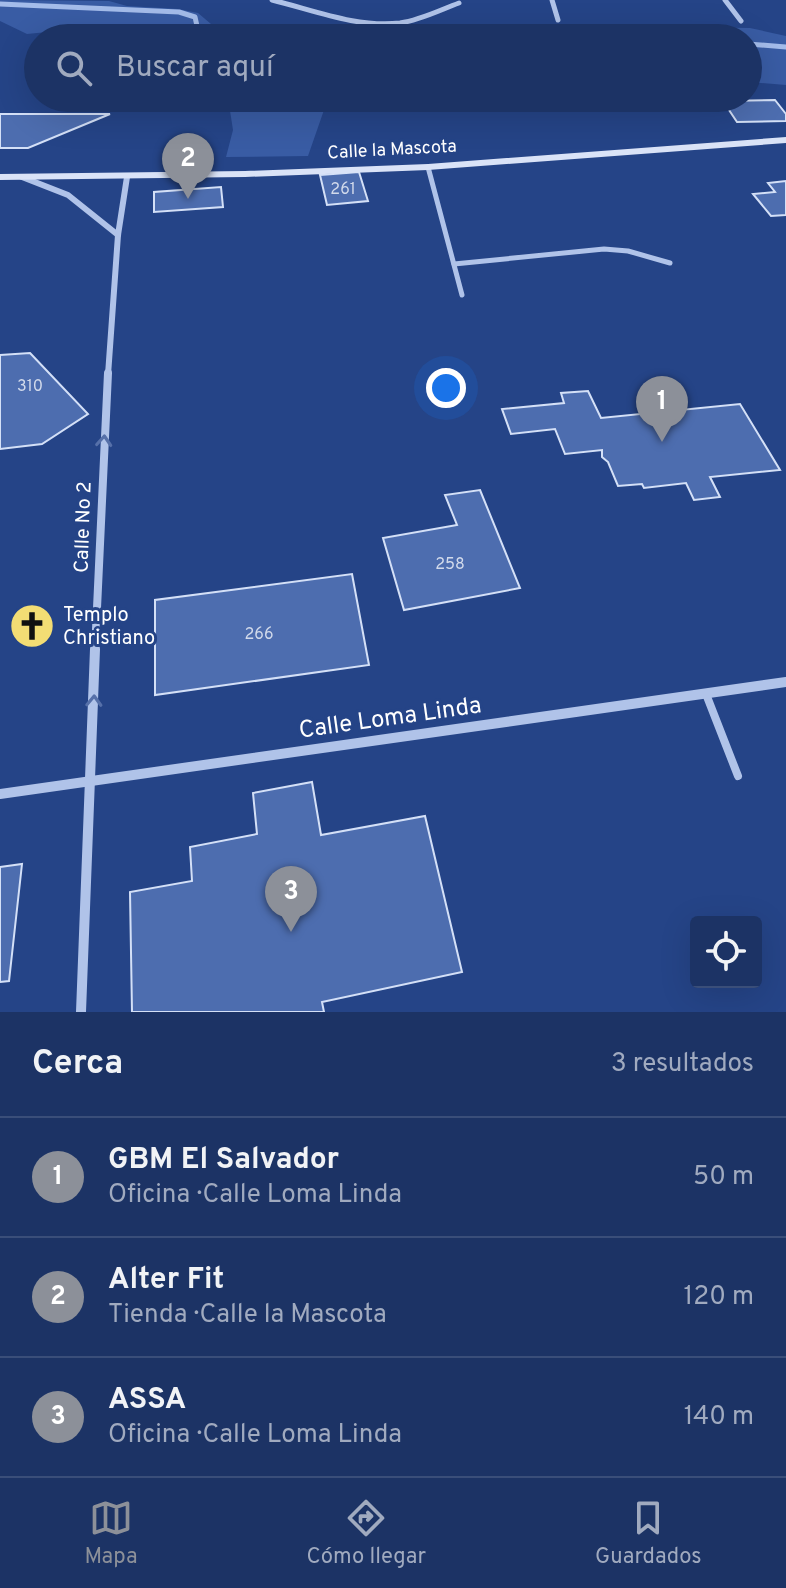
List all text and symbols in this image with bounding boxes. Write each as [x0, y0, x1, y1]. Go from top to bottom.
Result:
search box [24, 24, 762, 112]
icon: search [52, 46, 96, 90]
text: Buscar aquí [116, 50, 274, 87]
pin: 2 [162, 133, 214, 199]
street label: Calle la Mascota [327, 136, 457, 165]
house number: 261 [330, 180, 356, 200]
your location [426, 368, 466, 408]
pin: 1 [636, 376, 688, 442]
house number: 310 [17, 377, 43, 397]
one-way arrow [95, 434, 112, 447]
street label: Calle No 2 [69, 481, 99, 573]
house number: 258 [435, 555, 465, 575]
church icon: Templo Christiano [8, 602, 56, 650]
place label: Templo Christiano [63, 603, 155, 652]
house number: 266 [245, 625, 273, 645]
street label: Calle Loma Linda [297, 691, 484, 747]
one-way arrow [85, 694, 102, 707]
pin: 3 [265, 866, 317, 932]
map controls [690, 916, 762, 988]
button: locate [690, 916, 762, 988]
text: Cerca [32, 1043, 123, 1086]
text: 3 resultados [611, 1048, 754, 1081]
text: GBM El Salvador [108, 1142, 339, 1179]
text: 1 [53, 1161, 63, 1194]
text: 50 m [693, 1161, 754, 1194]
text: Oficina · Calle Loma Linda [108, 1179, 402, 1212]
text: Alter Fit [108, 1262, 224, 1299]
text: 2 [50, 1281, 66, 1314]
text: 120 m [684, 1281, 754, 1314]
text: Tienda · Calle la Mascota [108, 1299, 387, 1332]
text: ASSA [108, 1382, 186, 1419]
text: 3 [50, 1401, 66, 1434]
text: 140 m [684, 1401, 754, 1434]
text: Oficina · Calle Loma Linda [108, 1419, 402, 1452]
tab: Mapa [84, 1496, 138, 1571]
tab: Cómo llegar [306, 1496, 426, 1571]
tab: Guardados [595, 1496, 702, 1571]

